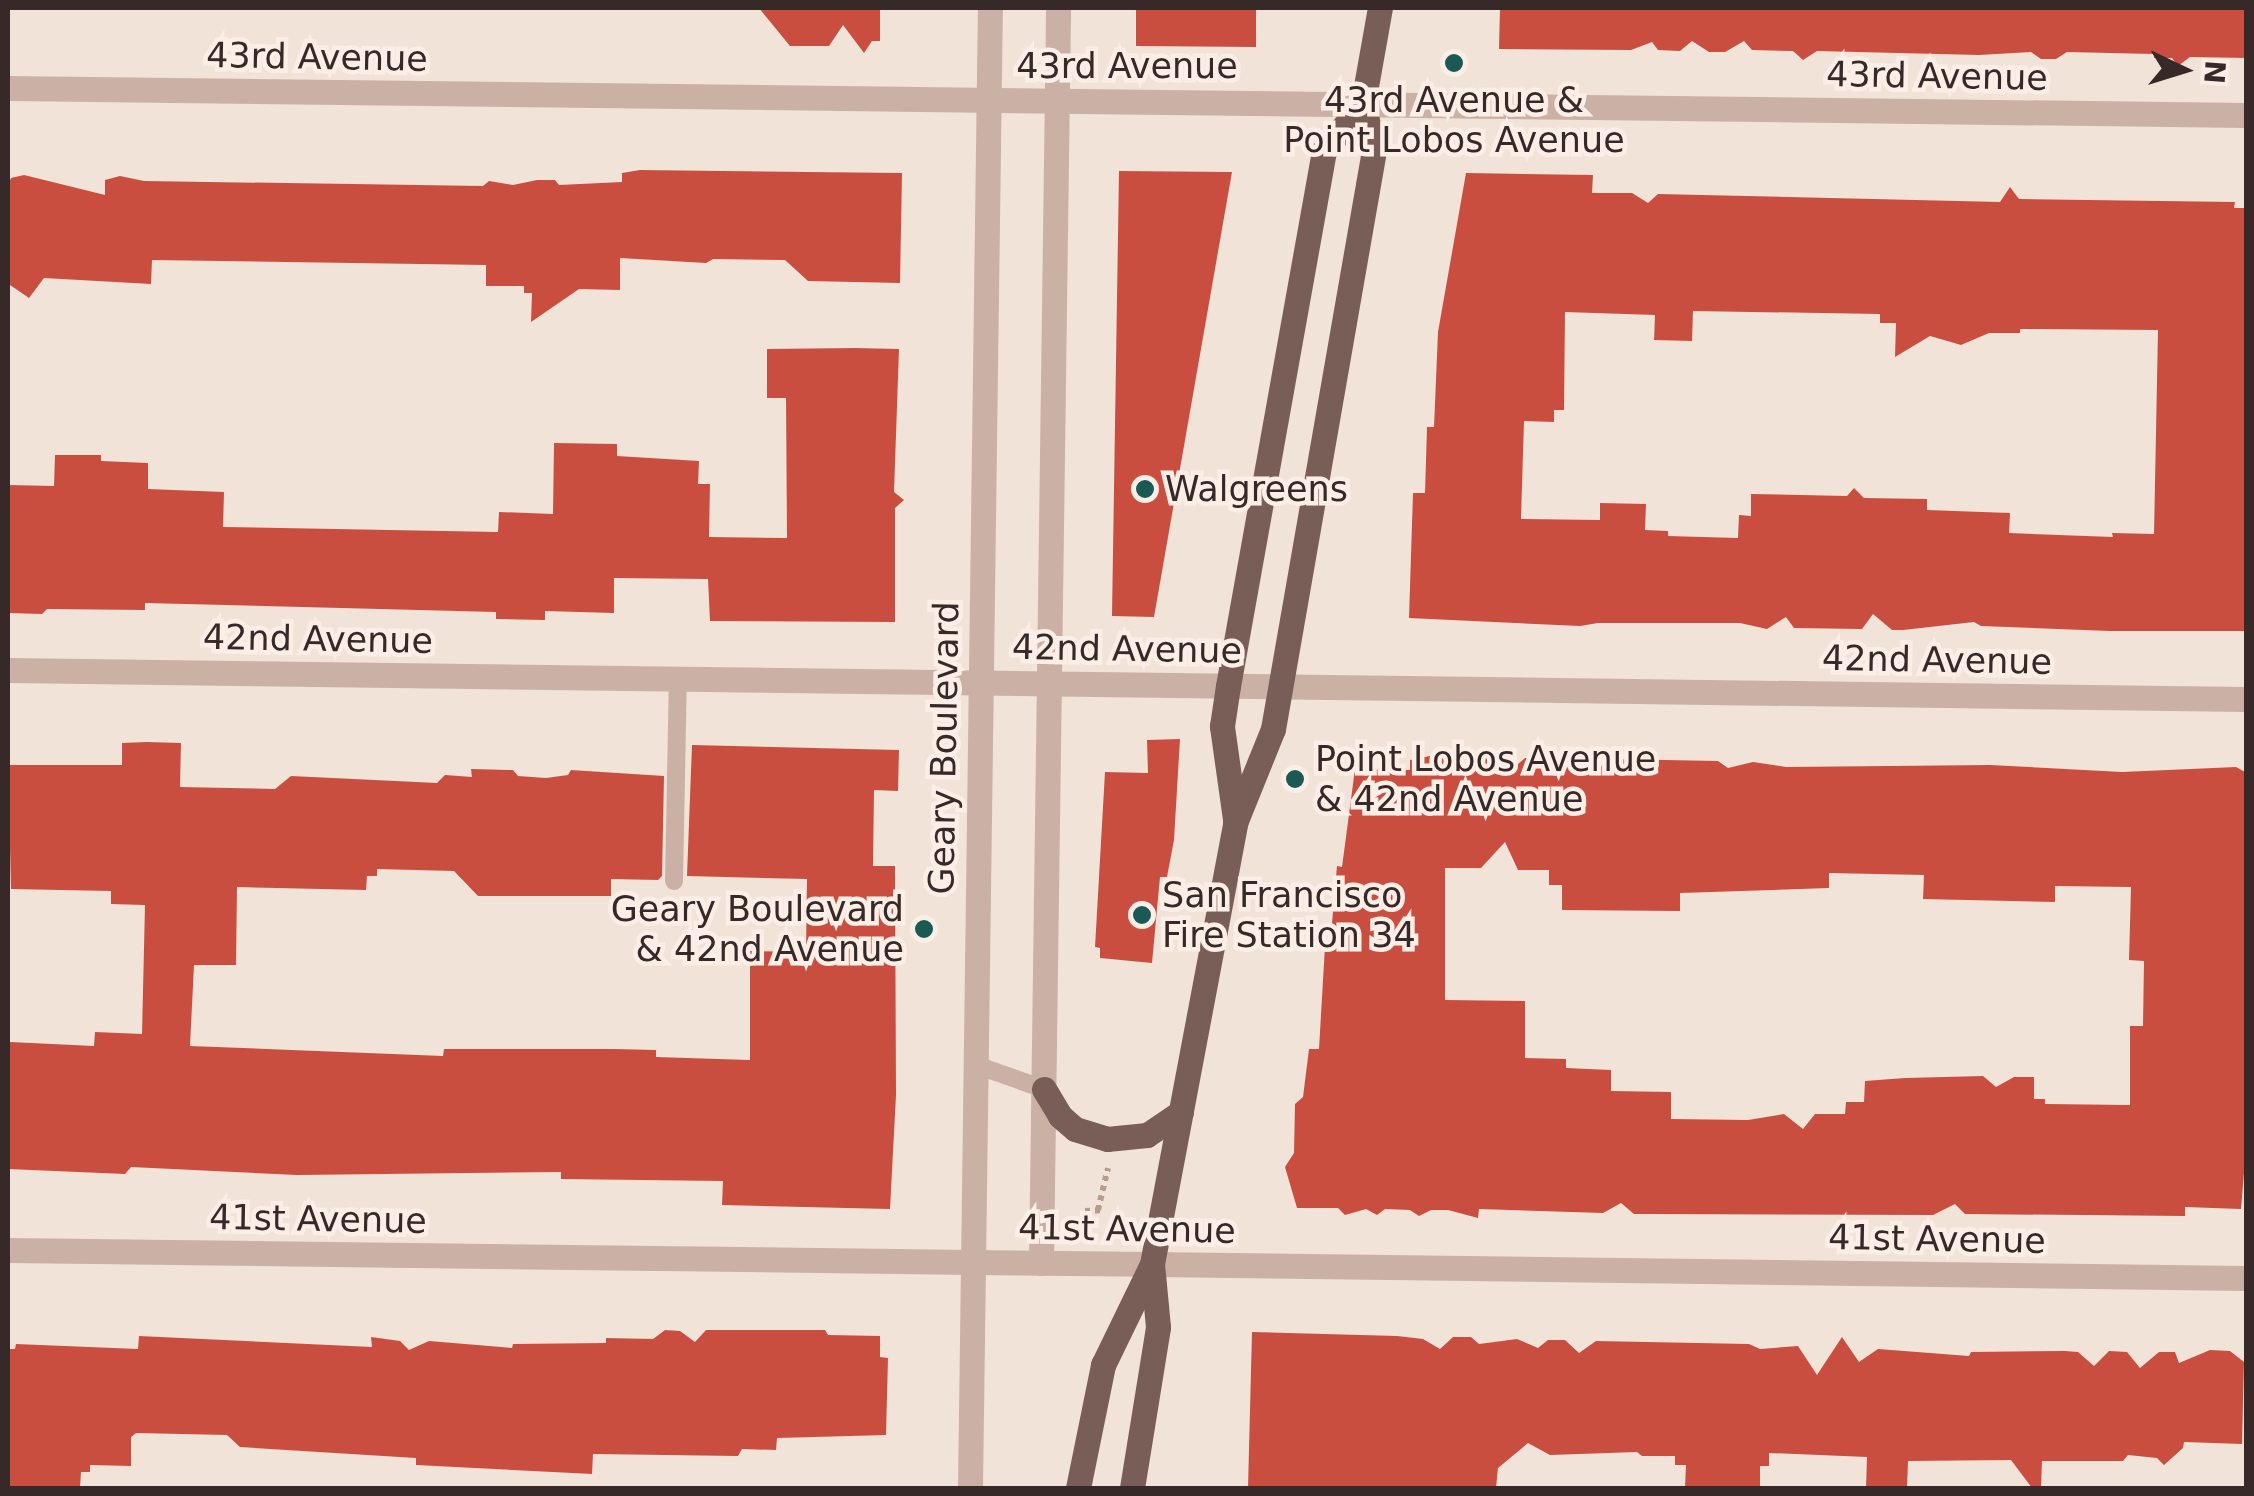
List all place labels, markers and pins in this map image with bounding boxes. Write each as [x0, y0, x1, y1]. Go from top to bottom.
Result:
marker: 43rd Avenue & Point Lobos Avenue [1443, 52, 1465, 74]
place label: 43rd Avenue & Point Lobos Avenue [1283, 79, 1625, 161]
place label: Walgreens [1165, 468, 1348, 510]
marker: Walgreens [1134, 478, 1156, 500]
place label: Point Lobos Avenue & 42nd Avenue [1315, 738, 1656, 820]
marker: Point Lobos Avenue & 42nd Avenue [1284, 768, 1306, 790]
place label: San Francisco Fire Station 34 [1162, 874, 1416, 956]
place label: Geary Boulevard & 42nd Avenue [611, 888, 904, 970]
marker: San Francisco Fire Station 34 [1131, 904, 1153, 926]
marker: Geary Boulevard & 42nd Avenue [913, 918, 935, 940]

